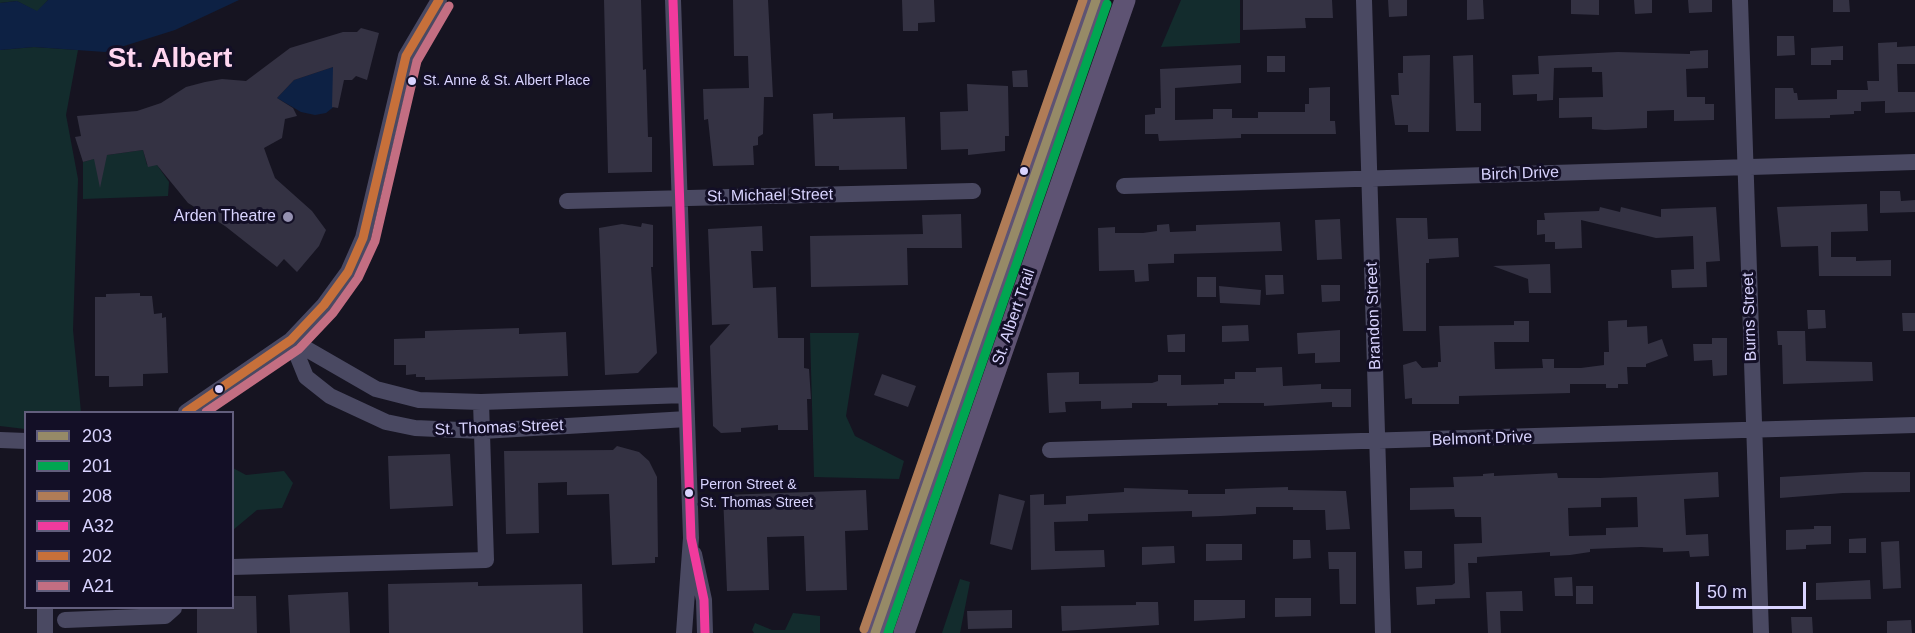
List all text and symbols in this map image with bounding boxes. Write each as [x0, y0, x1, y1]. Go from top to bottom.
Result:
district label: St. Albert [108, 42, 232, 76]
place label: St. Anne & St. Albert Place [423, 73, 590, 89]
marker: St. Anne & St. Albert Place [406, 75, 418, 87]
street label: Birch Drive [1481, 163, 1559, 185]
unlabelled marker [1018, 165, 1030, 177]
street label: St. Michael Street [707, 185, 833, 207]
place label: Arden Theatre [174, 207, 276, 227]
marker: Arden Theatre [281, 210, 295, 224]
street label: Brandon Street [1363, 262, 1385, 370]
street label: St. Albert Trail [989, 266, 1039, 368]
street label: Burns Street [1739, 272, 1761, 362]
unlabelled marker [213, 383, 225, 395]
legend [24, 411, 234, 609]
street label: St. Thomas Street [434, 416, 564, 440]
text: 203 [82, 426, 112, 446]
street label: Belmont Drive [1431, 428, 1533, 450]
text: 201 [82, 456, 112, 476]
place label: Perron Street & St. Thomas Street [700, 477, 813, 509]
text: 208 [82, 486, 112, 506]
marker: Perron Street & St. Thomas Street [683, 487, 695, 499]
text: A32 [82, 516, 114, 536]
text: 202 [82, 546, 112, 566]
scale bar [1699, 570, 1808, 608]
text: A21 [82, 576, 114, 596]
text: 50 m [1707, 582, 1747, 602]

